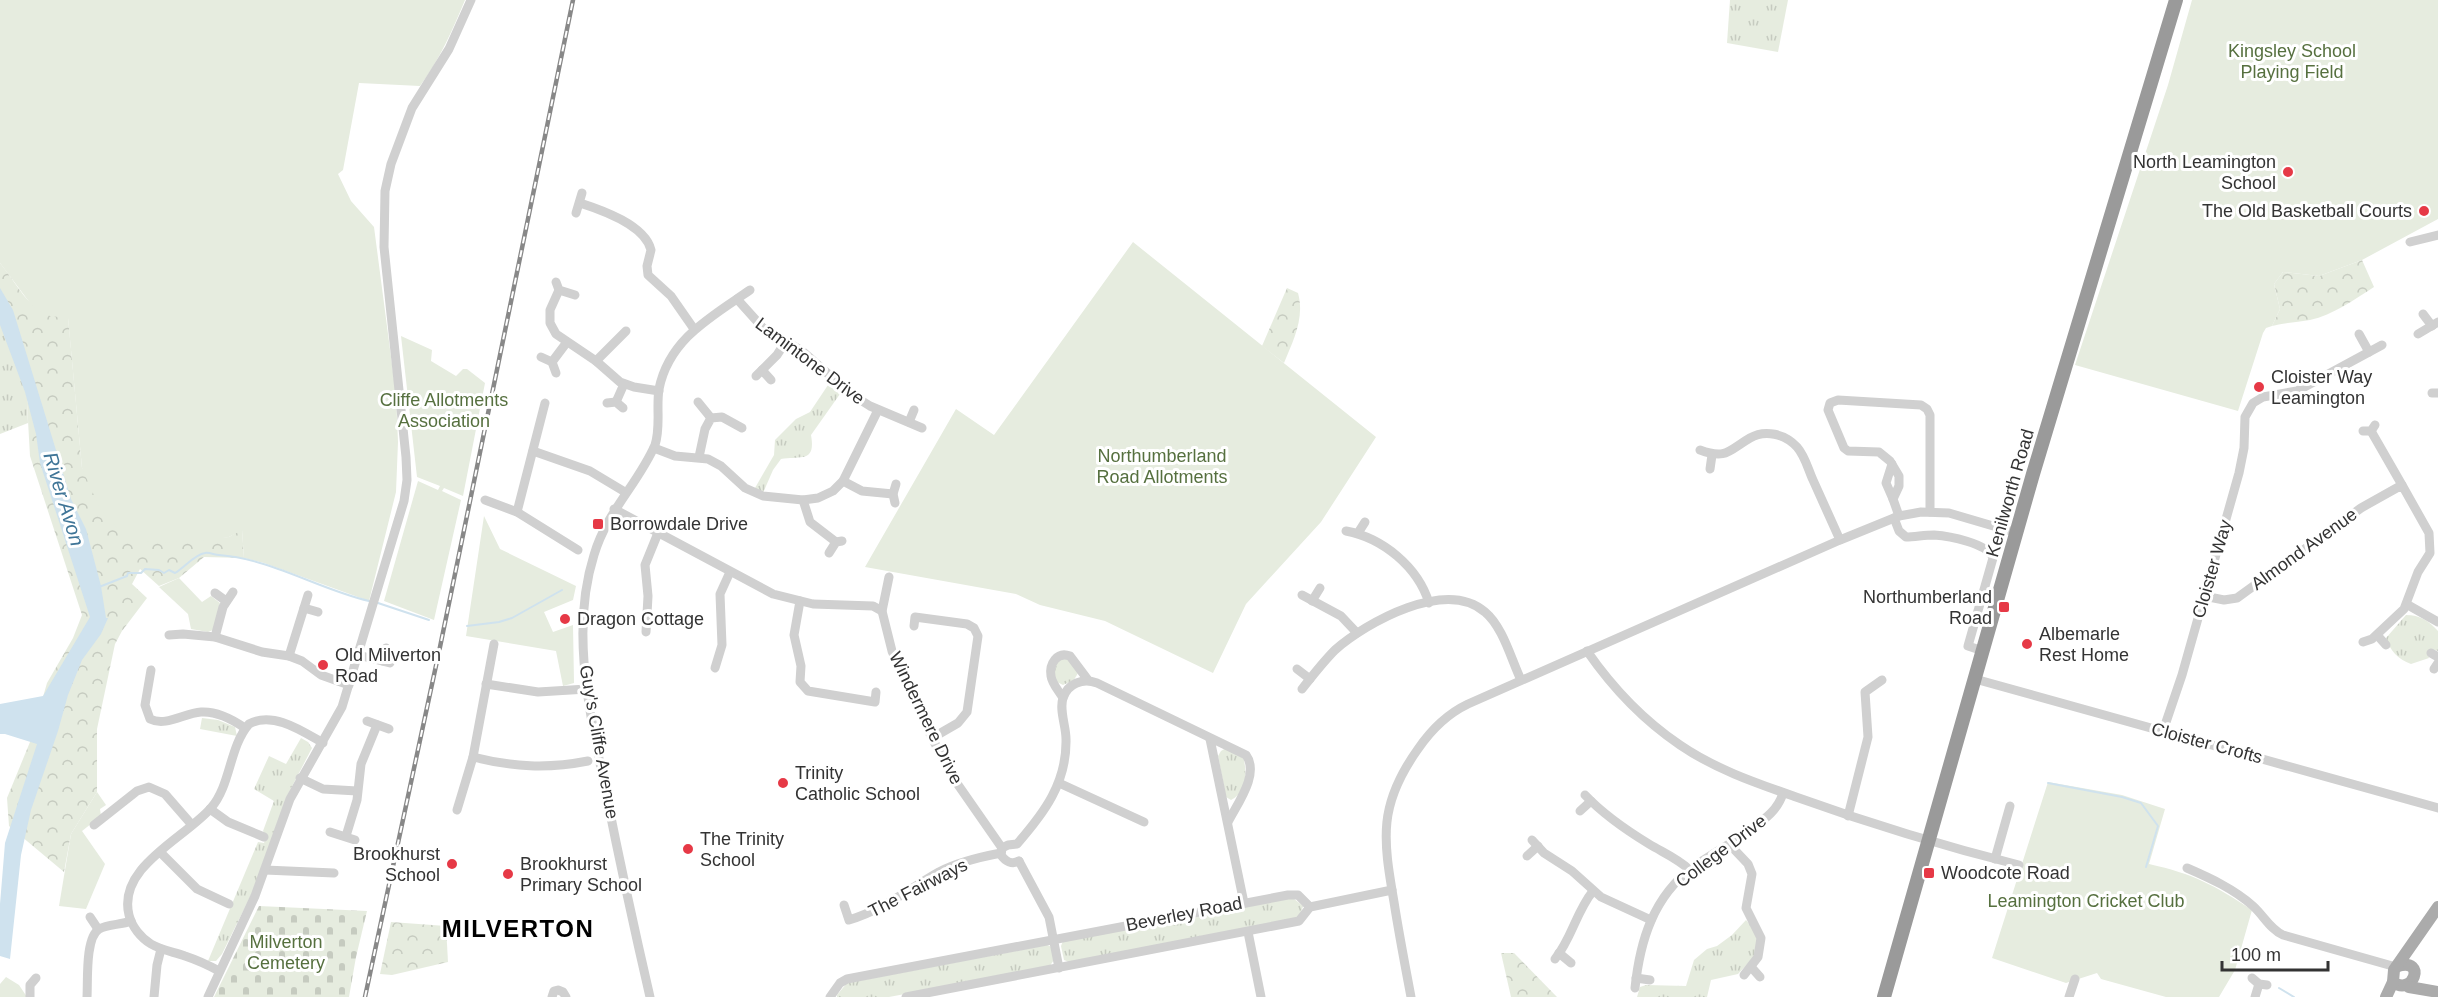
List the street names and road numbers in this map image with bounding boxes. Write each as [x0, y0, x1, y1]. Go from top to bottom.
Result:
street label: Lamintone Drive [752, 314, 868, 408]
street label: Kenilworth Road [1982, 427, 2038, 559]
street label: Almond Avenue [2247, 504, 2361, 594]
street label: Cloister Way [2188, 518, 2236, 620]
street label: Windermere Drive [885, 648, 967, 788]
street label: Guy's Cliffe Avenue [576, 664, 622, 820]
street label: Cloister Crofts [2149, 719, 2265, 767]
street label: College Drive [1672, 811, 1770, 891]
street label: The Fairways [865, 855, 971, 921]
street label: Beverley Road [1124, 893, 1244, 935]

